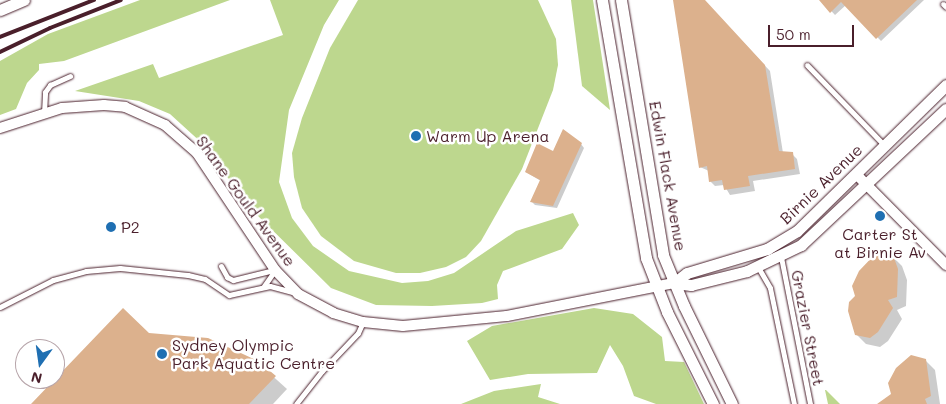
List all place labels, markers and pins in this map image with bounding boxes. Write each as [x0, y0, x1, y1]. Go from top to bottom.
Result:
place label: Warm Up Arena [426, 126, 549, 146]
marker: Warm Up Arena [410, 130, 422, 142]
marker: Carter St at Birnie Av [874, 210, 886, 222]
place label: P2 [121, 217, 140, 237]
marker: P2 [105, 221, 117, 233]
place label: Carter St at Birnie Av [834, 224, 926, 262]
place label: Sydney Olympic Park Aquatic Centre [172, 335, 335, 373]
marker: Sydney Olympic Park Aquatic Centre [156, 348, 168, 360]

